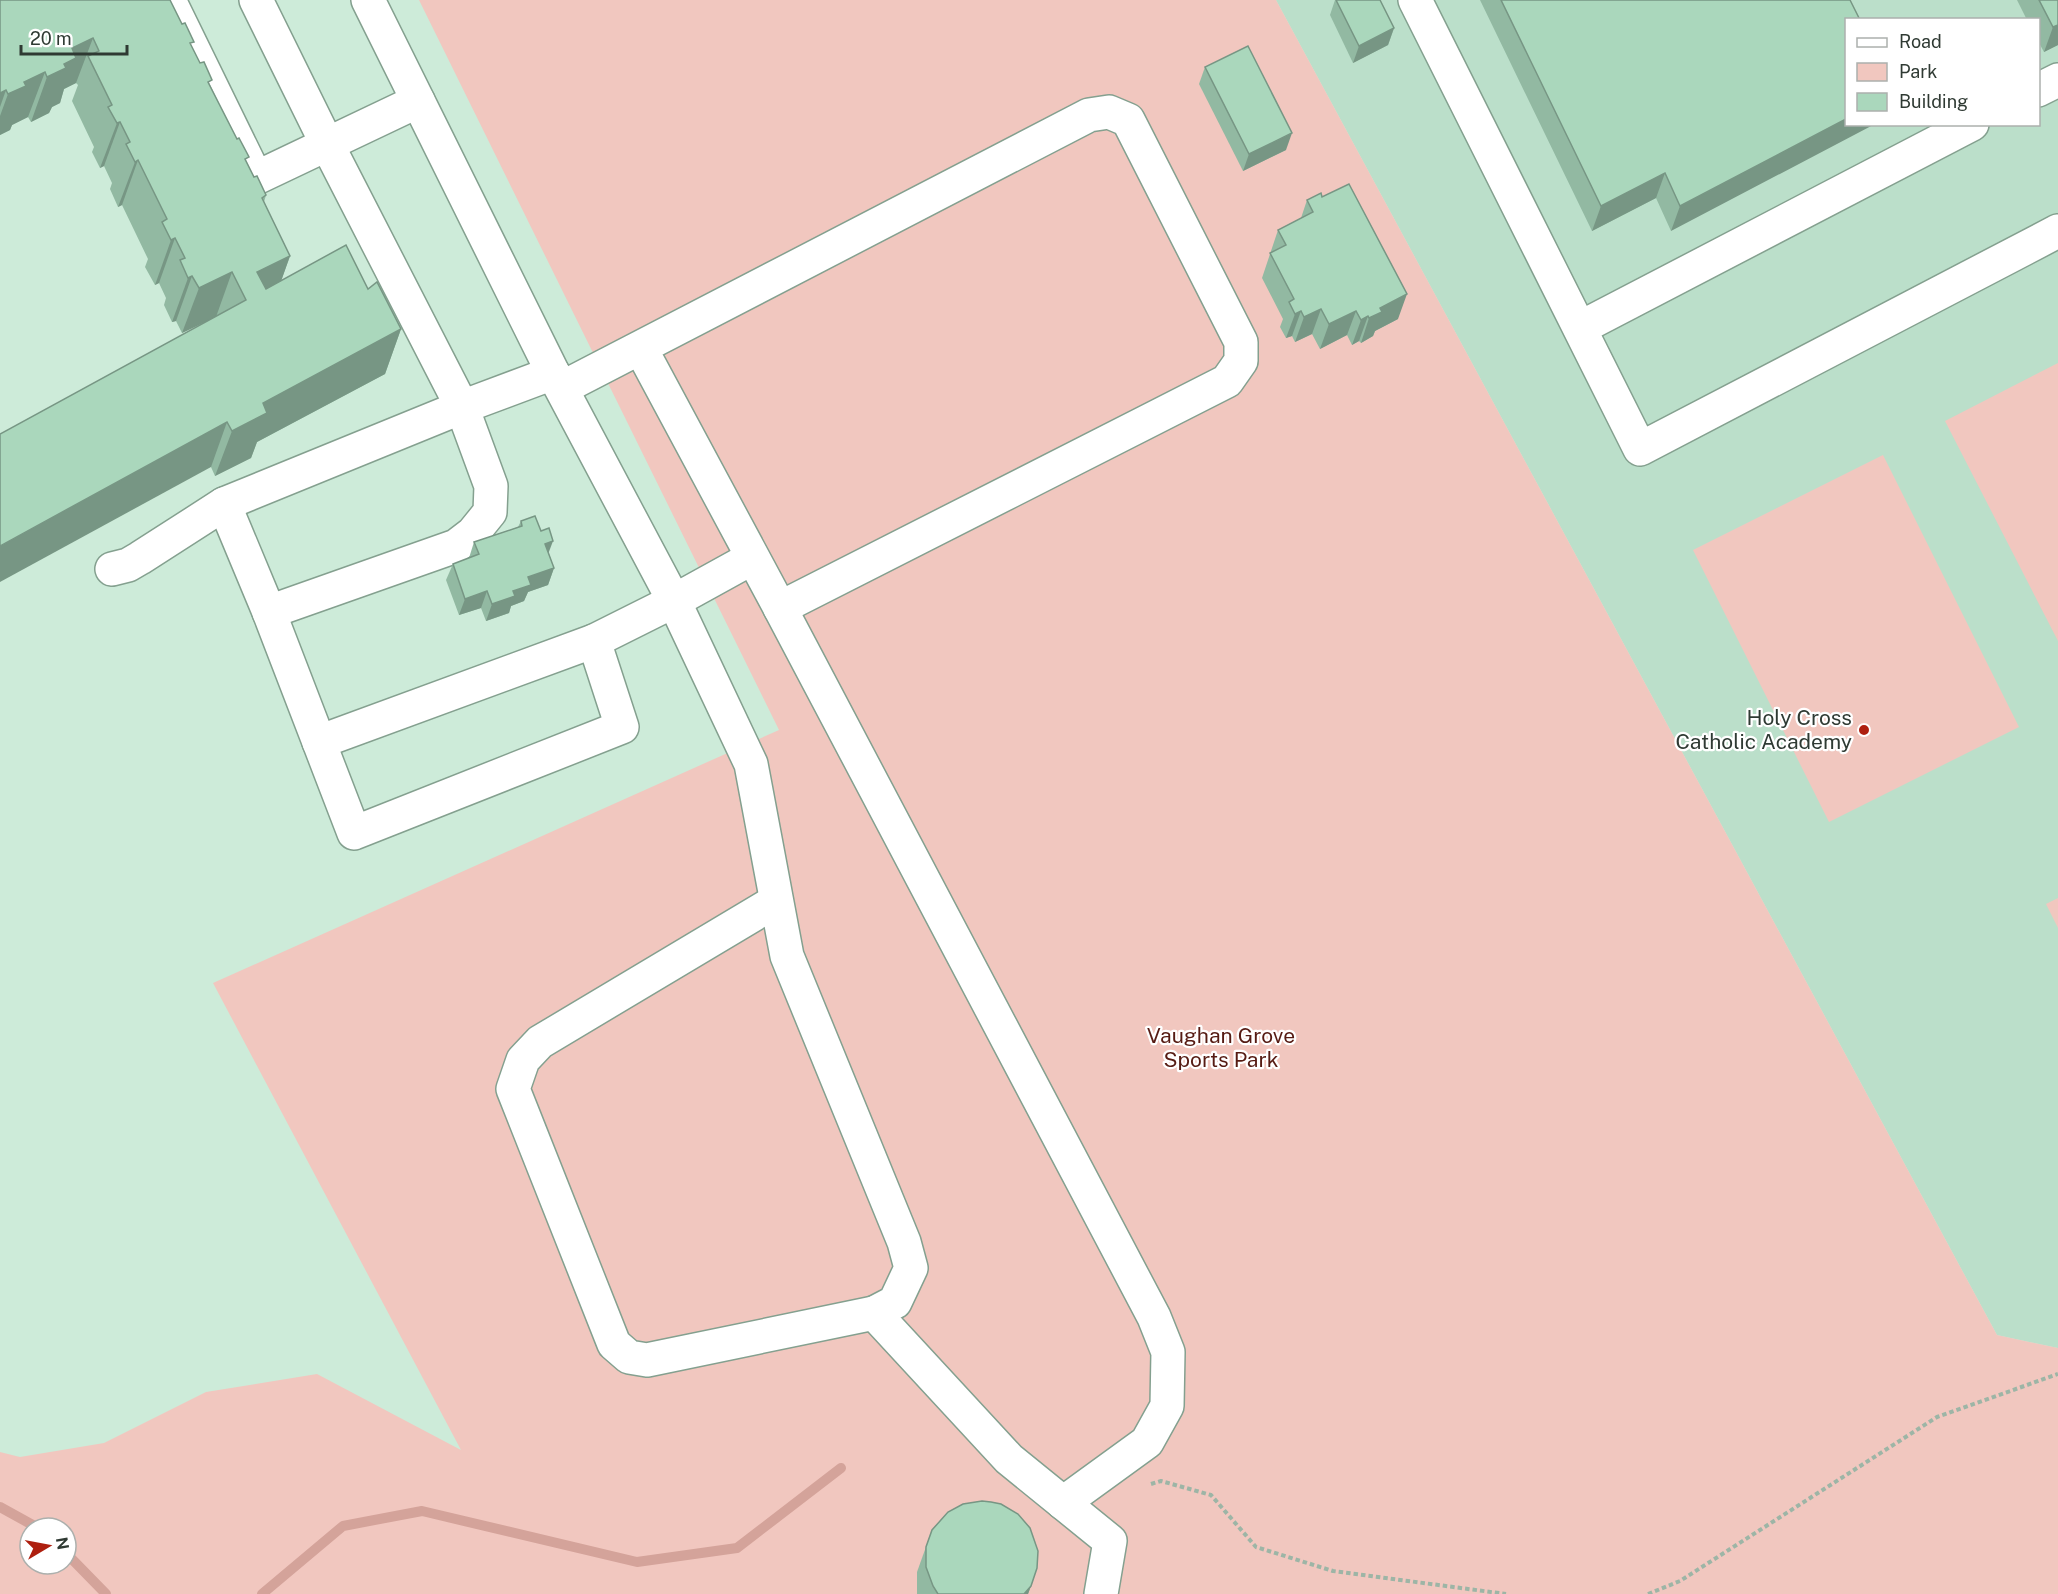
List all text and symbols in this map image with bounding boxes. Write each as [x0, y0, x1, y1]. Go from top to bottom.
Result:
scale bar [21, 18, 128, 56]
legend [1845, 18, 2040, 126]
text: 20 m [30, 28, 72, 49]
text: Road [1899, 31, 1942, 52]
text: Park [1899, 61, 1937, 82]
text: Building [1899, 91, 1968, 112]
place label: Holy Cross Catholic Academy [1676, 705, 1852, 754]
marker: Holy Cross Catholic Academy [1857, 723, 1871, 737]
park label: Vaughan Grove Sports Park [1147, 1023, 1295, 1072]
north arrow [18, 1516, 78, 1576]
text: N [52, 1536, 73, 1551]

